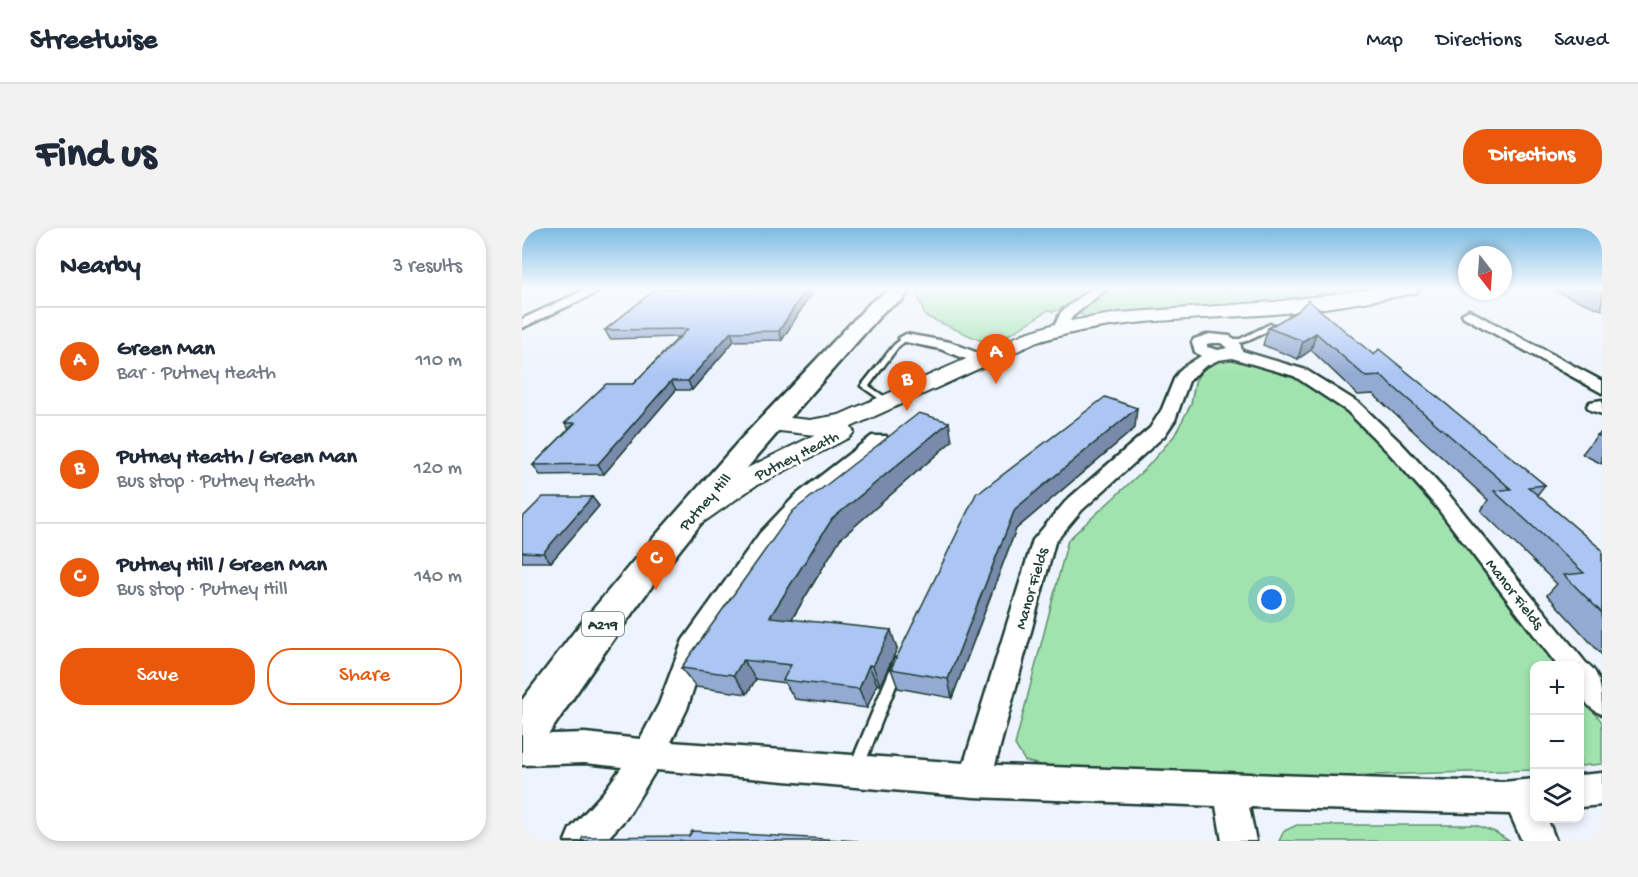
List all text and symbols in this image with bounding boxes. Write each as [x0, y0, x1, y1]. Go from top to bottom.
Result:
text: Streetwise [30, 25, 157, 58]
text: Map [1366, 29, 1403, 54]
text: Directions [1436, 29, 1521, 54]
text: Saved [1554, 29, 1608, 54]
button: Directions [1463, 129, 1602, 184]
text: Find us [36, 132, 156, 181]
north arrow [1458, 246, 1512, 300]
text: Nearby [60, 252, 141, 283]
text: 3 results [393, 256, 462, 279]
pin: A [976, 334, 1016, 384]
text: Green Man [117, 337, 215, 363]
text: A [74, 350, 85, 373]
text: 110 m [416, 350, 462, 373]
pin: B [888, 362, 926, 411]
text: Bar · Putney Heath [117, 363, 276, 386]
street label: Putney Heath [751, 428, 843, 487]
text: Putney Heath / Green Man [117, 445, 357, 471]
text: B [74, 458, 85, 481]
text: 120 m [414, 458, 462, 481]
text: Bus stop · Putney Heath [117, 471, 315, 494]
street label: Putney Hill [676, 471, 737, 537]
pin: C [636, 540, 676, 590]
street label: Manor Fields [1013, 545, 1054, 632]
text: Putney Hill / Green Man [117, 553, 327, 579]
street label: Manor Fields [1480, 556, 1547, 635]
text: C [74, 566, 85, 589]
text: 140 m [414, 566, 462, 589]
text: Bus stop · Putney Hill [117, 579, 288, 602]
your location [1257, 585, 1286, 614]
road number: A219 [582, 612, 624, 636]
button: Save [60, 648, 255, 705]
button: Share [267, 648, 462, 705]
map controls [1530, 661, 1584, 823]
button: + [1530, 661, 1584, 715]
button: − [1530, 715, 1584, 769]
button: layers [1530, 769, 1584, 823]

